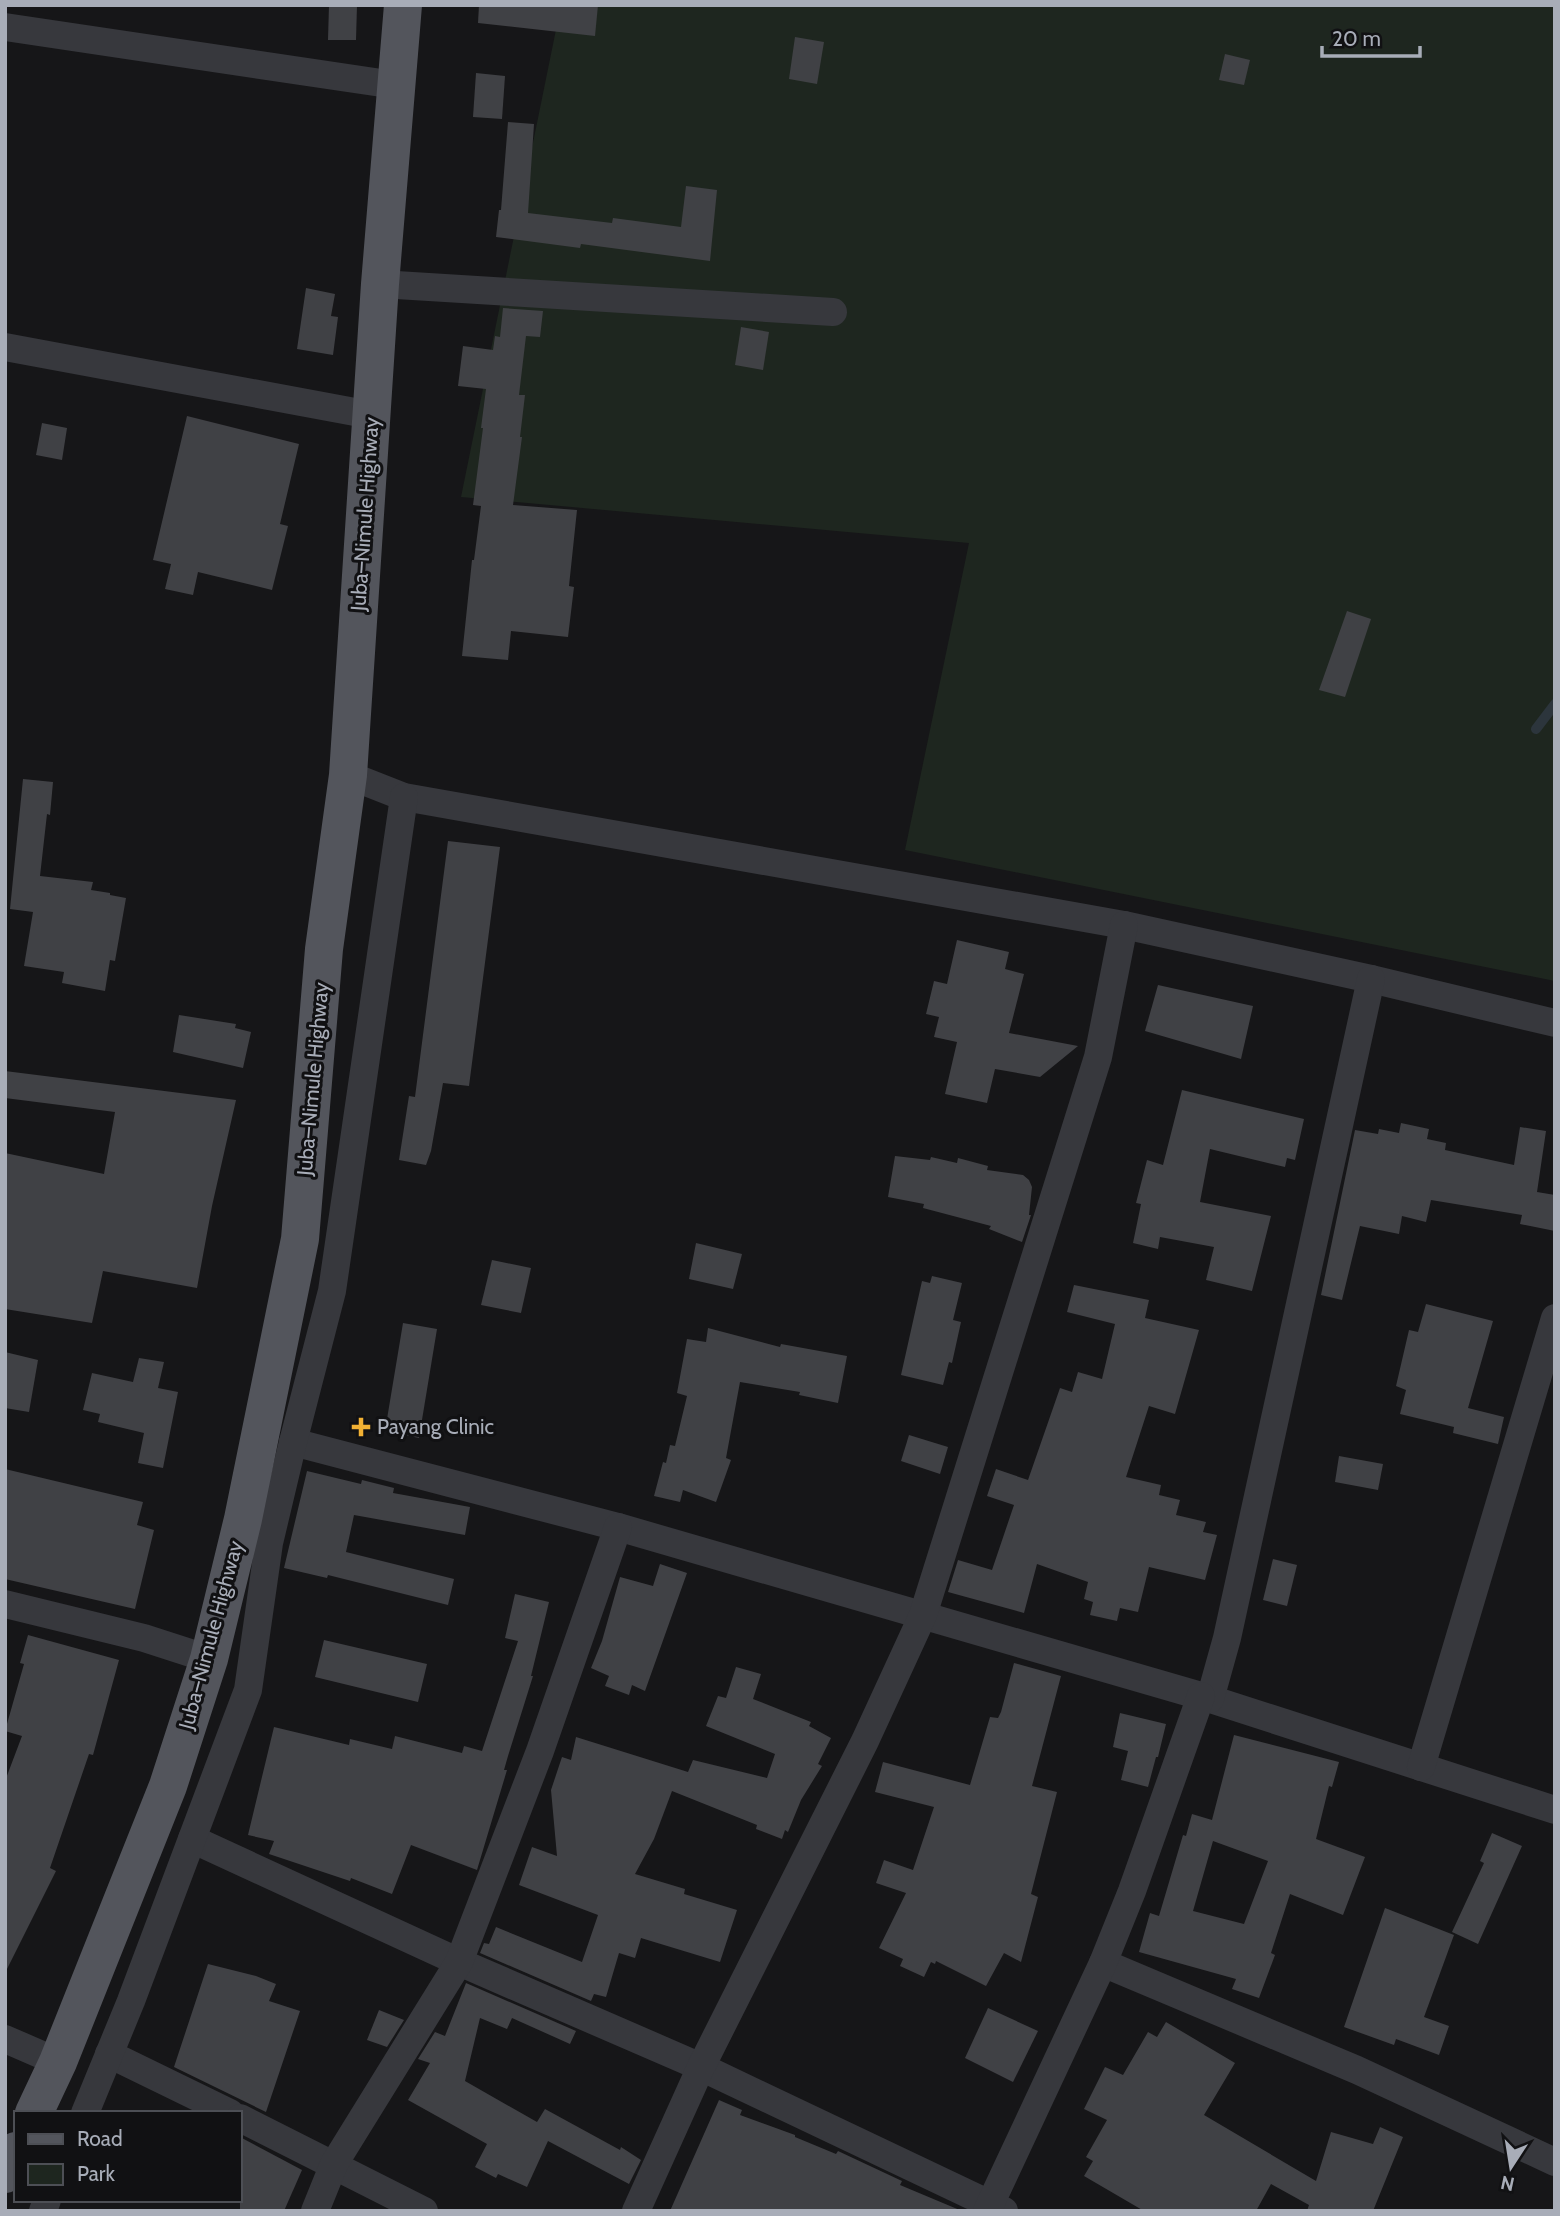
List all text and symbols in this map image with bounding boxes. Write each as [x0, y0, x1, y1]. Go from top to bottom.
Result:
scale bar [1322, 14, 1420, 58]
text: 20 m [1332, 26, 1381, 51]
street label: Juba–Nimule Highway [345, 416, 384, 613]
street label: Juba–Nimule Highway [291, 981, 333, 1178]
place label: Payang Clinic [377, 1414, 494, 1439]
marker: Payang Clinic [351, 1417, 371, 1437]
street label: Juba–Nimule Highway [173, 1537, 248, 1733]
legend [14, 2111, 242, 2202]
text: Road [77, 2126, 123, 2151]
north arrow [1476, 2132, 1546, 2202]
text: Park [77, 2161, 115, 2186]
text: N [1499, 2170, 1517, 2196]

